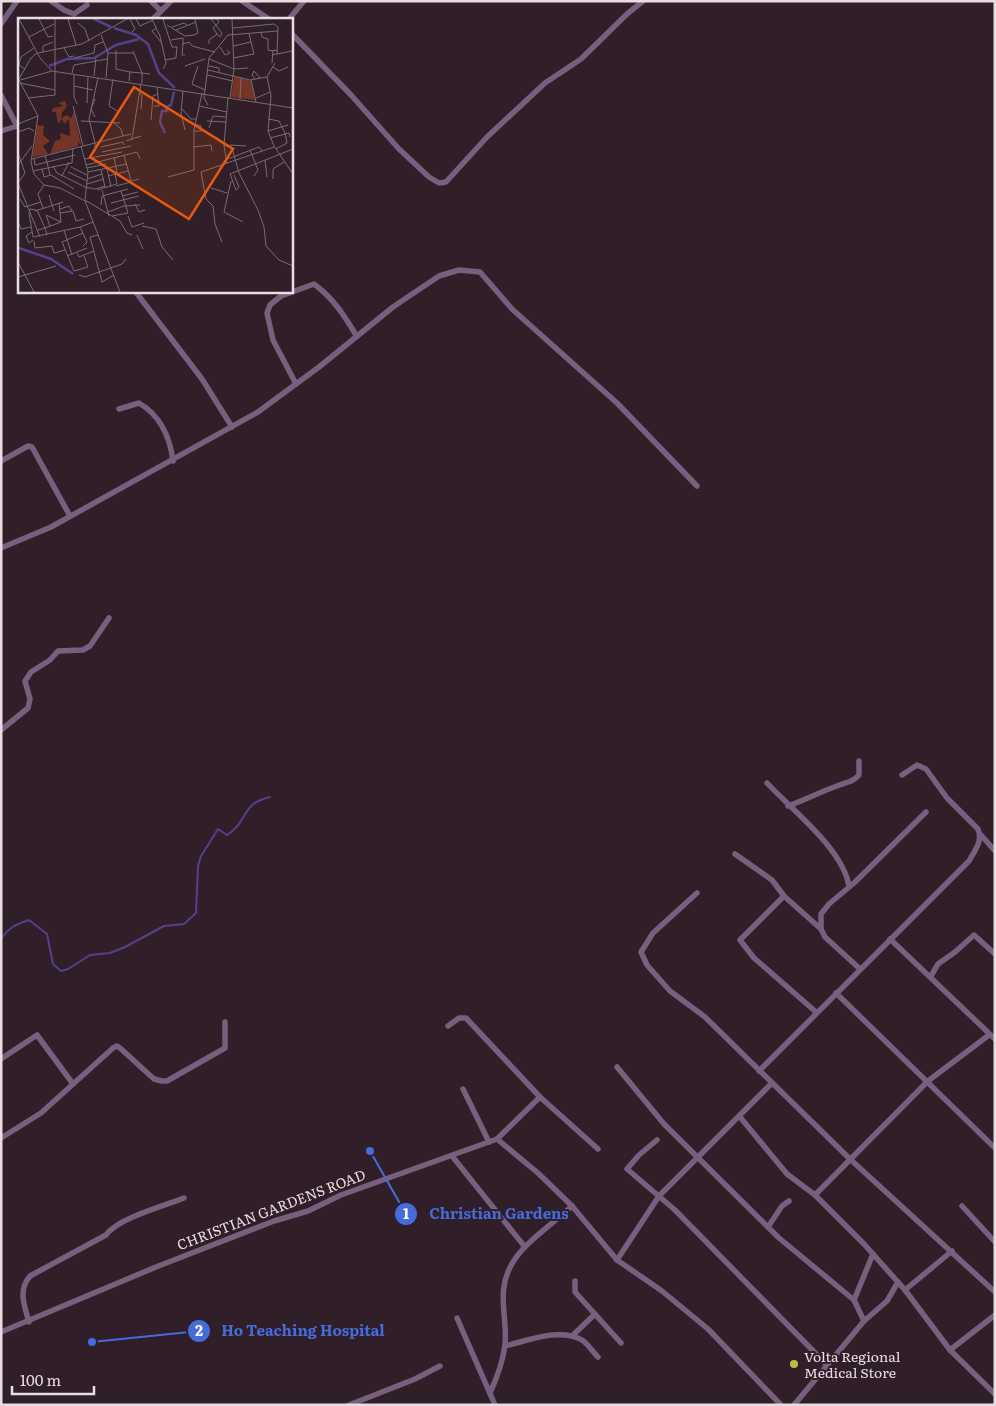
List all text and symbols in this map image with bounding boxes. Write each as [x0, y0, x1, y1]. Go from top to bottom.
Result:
inset map [18, 18, 292, 292]
street label: CHRISTIAN GARDENS ROAD [174, 1164, 368, 1254]
callout: Christian Gardens [394, 1199, 579, 1229]
text: 1 [403, 1201, 409, 1224]
text: Christian Gardens [429, 1201, 569, 1224]
callout: Ho Teaching Hospital [186, 1316, 395, 1346]
text: 2 [195, 1318, 203, 1341]
text: Ho Teaching Hospital [221, 1318, 385, 1341]
place label: Volta Regional Medical Store [804, 1346, 901, 1382]
marker: Volta Regional Medical Store [788, 1358, 800, 1370]
scale bar [12, 1364, 95, 1396]
text: 100 m [20, 1368, 61, 1391]

